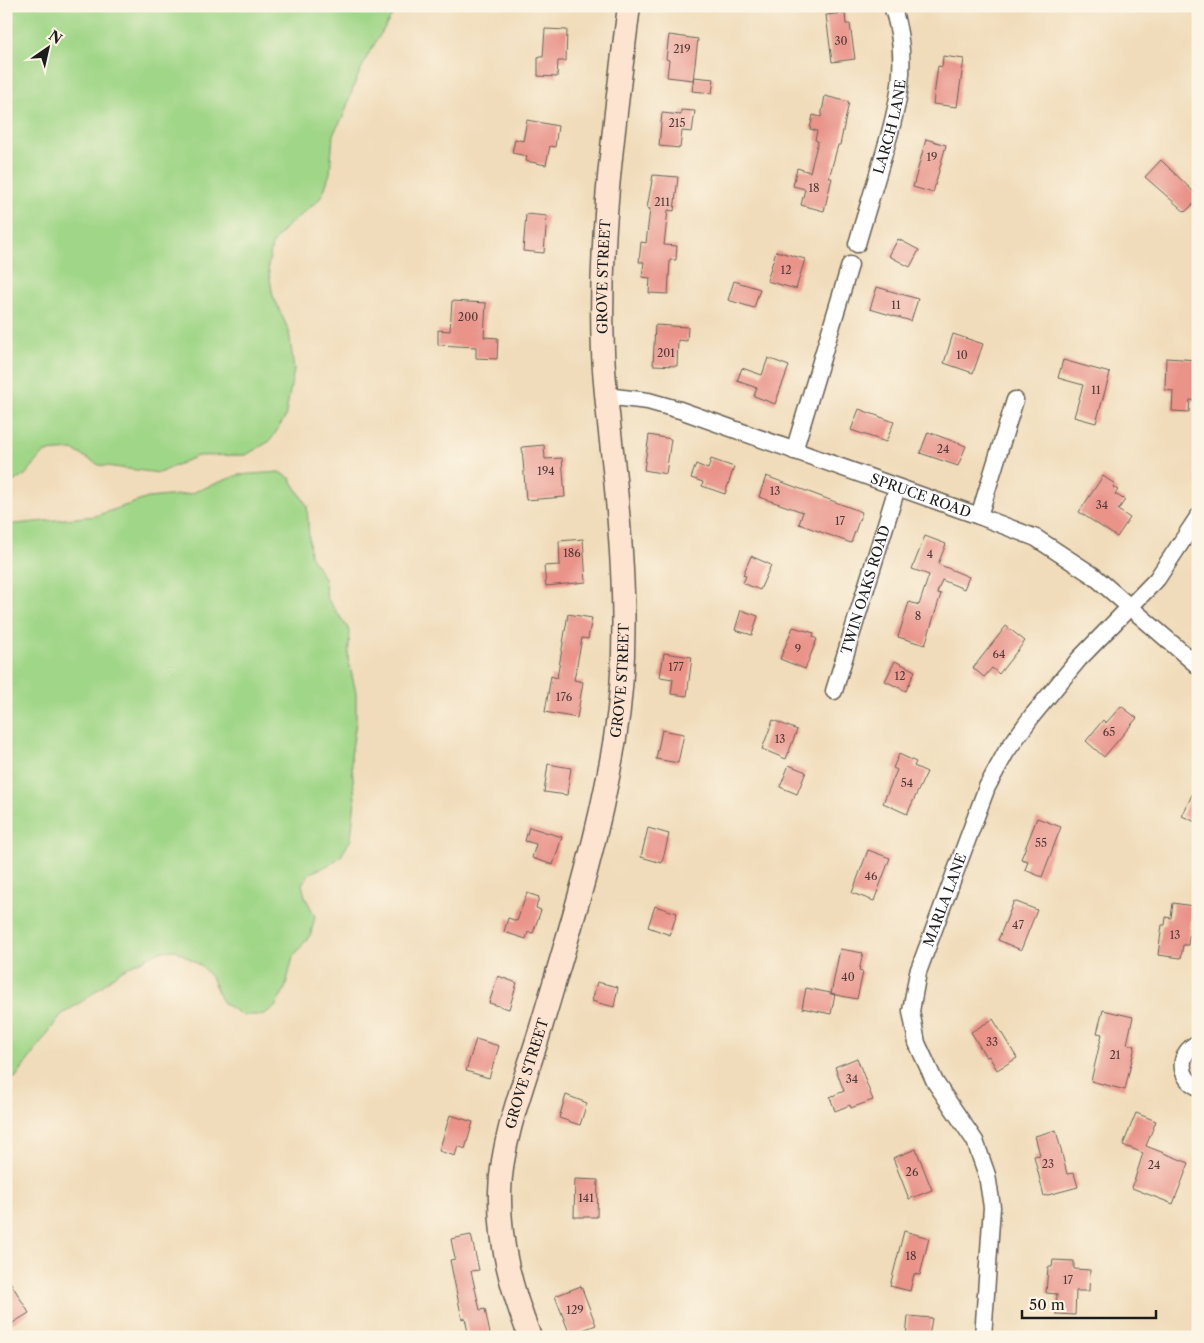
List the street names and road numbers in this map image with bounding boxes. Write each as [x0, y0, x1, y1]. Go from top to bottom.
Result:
street label: LARCH LANE [869, 78, 910, 176]
street label: GROVE STREET [593, 218, 615, 334]
street label: SPRUCE ROAD [868, 469, 974, 521]
street label: TWIN OAKS ROAD [837, 523, 894, 656]
street label: GROVE STREET [606, 623, 633, 739]
street label: MARLA LANE [919, 851, 970, 949]
street label: GROVE STREET [501, 1015, 552, 1131]

